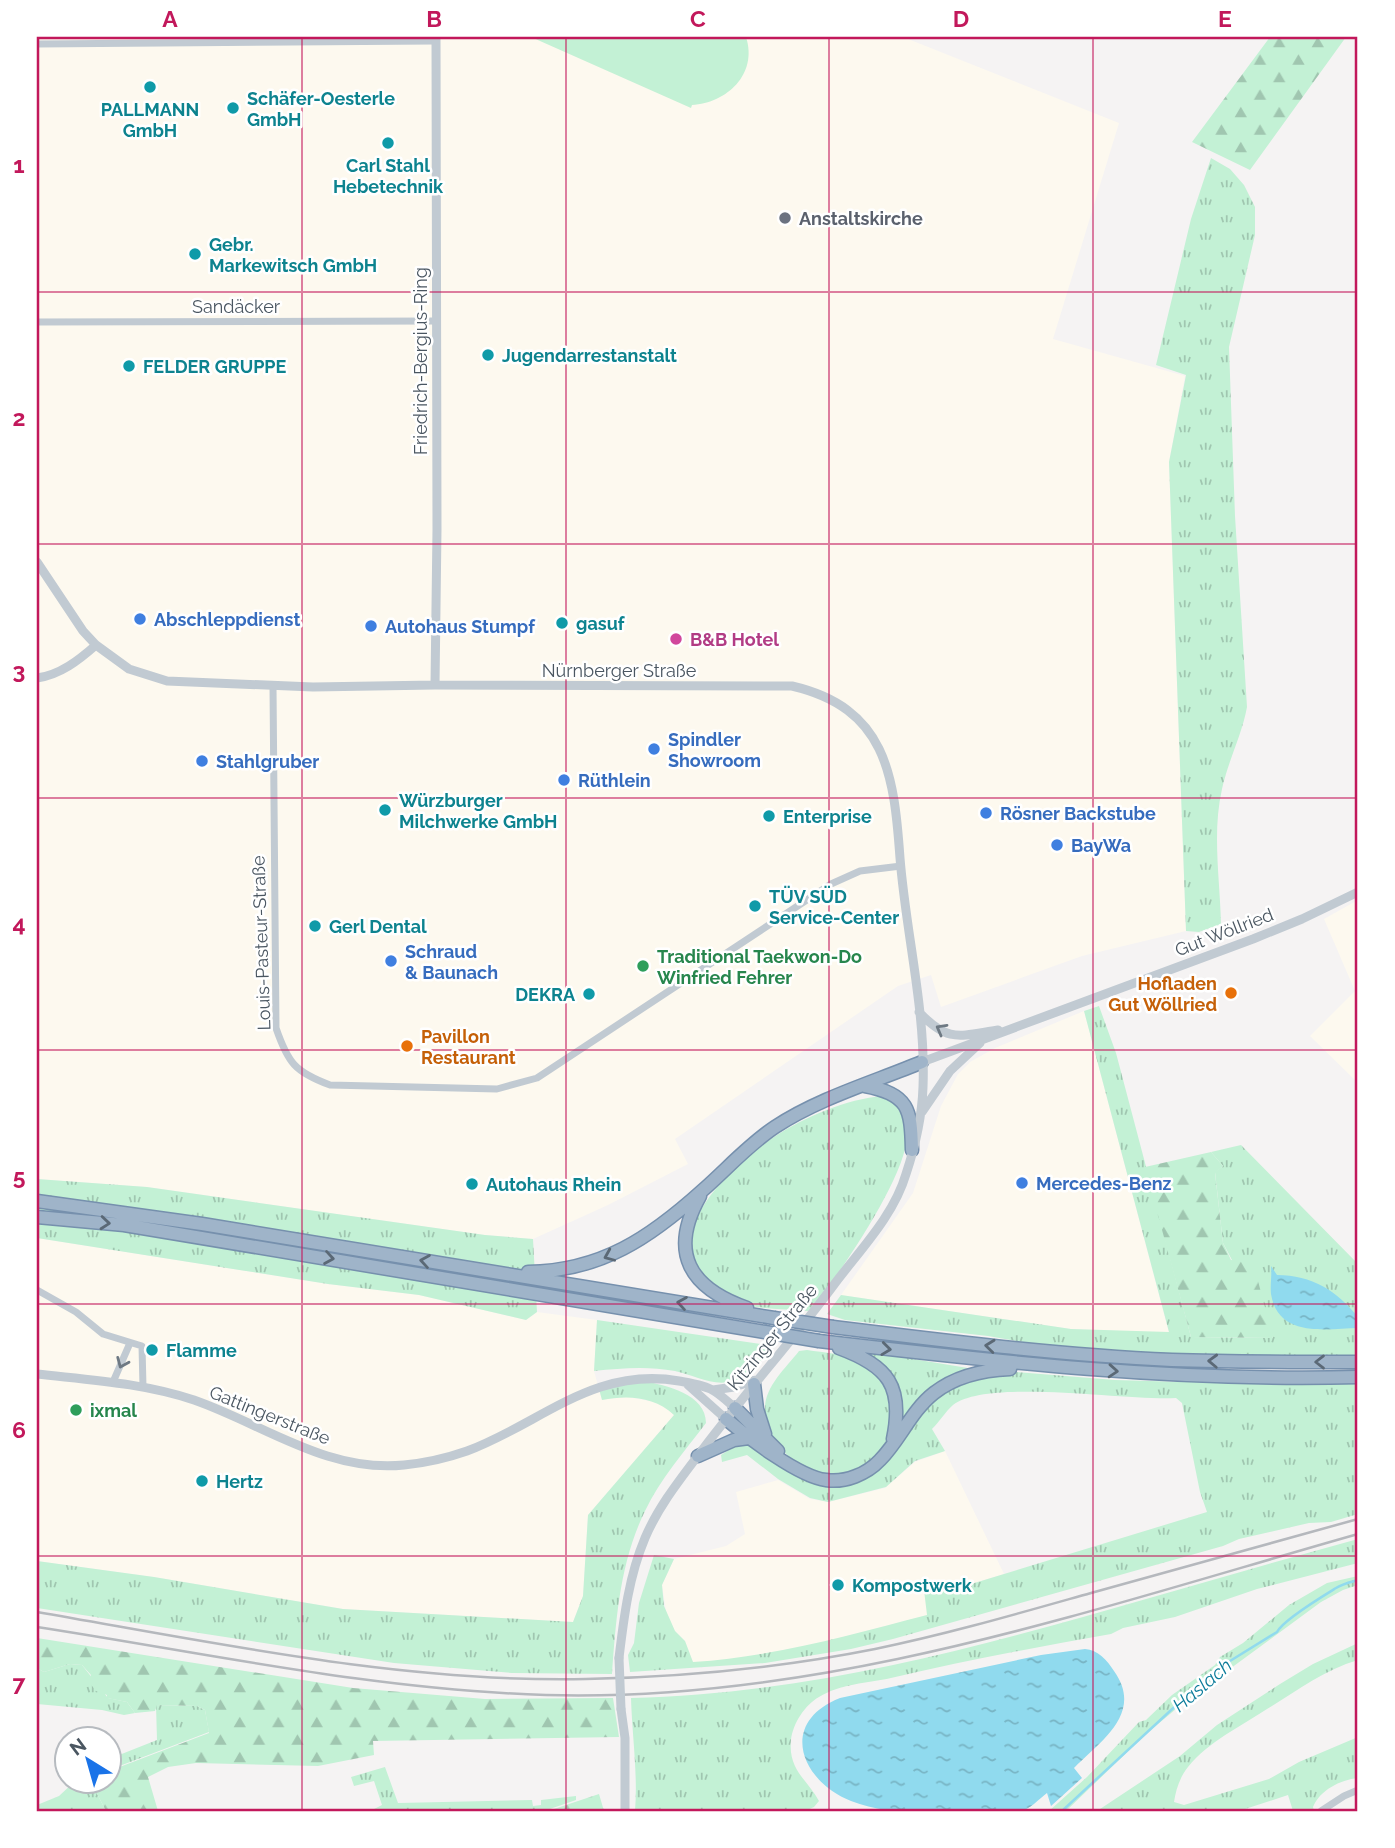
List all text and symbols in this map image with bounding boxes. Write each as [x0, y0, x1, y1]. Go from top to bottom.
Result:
text: A [162, 5, 178, 32]
text: B [426, 5, 442, 32]
text: C [690, 5, 706, 32]
text: D [953, 5, 969, 32]
text: E [1218, 5, 1232, 32]
marker: PALLMANN GmbH [142, 79, 158, 95]
place label: Schäfer-Oesterle GmbH [247, 88, 395, 130]
place label: PALLMANN GmbH [101, 99, 199, 141]
marker: Schäfer-Oesterle GmbH [225, 100, 241, 116]
marker: Carl Stahl Hebetechnik [380, 135, 396, 151]
text: 1 [13, 151, 25, 178]
place label: Carl Stahl Hebetechnik [333, 155, 444, 197]
place label: Anstaltskirche [799, 208, 923, 229]
marker: Anstaltskirche [777, 210, 793, 226]
place label: Gebr. Markewitsch GmbH [209, 234, 377, 276]
marker: Gebr. Markewitsch GmbH [187, 246, 203, 262]
street label: Friedrich-Bergius-Ring [410, 267, 431, 455]
street label: Sandäcker [192, 296, 281, 317]
place label: Jugendarrestanstalt [502, 345, 677, 366]
marker: Jugendarrestanstalt [480, 347, 496, 363]
place label: FELDER GRUPPE [143, 356, 287, 377]
marker: FELDER GRUPPE [121, 358, 137, 374]
text: 2 [13, 404, 25, 431]
place label: Abschleppdienst [154, 609, 300, 630]
marker: Abschleppdienst [132, 611, 148, 627]
place label: gasuf [576, 613, 626, 634]
marker: gasuf [554, 615, 570, 631]
place label: Autohaus Stumpf [385, 616, 536, 637]
marker: Autohaus Stumpf [363, 618, 379, 634]
place label: B&B Hotel [690, 629, 779, 650]
marker: B&B Hotel [668, 631, 684, 647]
text: 3 [13, 657, 25, 684]
street label: Nürnberger Straße [542, 660, 697, 681]
place label: Spindler Showroom [668, 729, 761, 771]
marker: Spindler Showroom [646, 741, 662, 757]
place label: Stahlgruber [216, 751, 319, 772]
marker: Stahlgruber [194, 753, 210, 769]
place label: Rüthlein [578, 770, 651, 791]
marker: Rüthlein [556, 772, 572, 788]
place label: Würzburger Milchwerke GmbH [399, 790, 557, 832]
marker: Würzburger Milchwerke GmbH [377, 802, 393, 818]
place label: Rösner Backstube [1000, 803, 1156, 824]
marker: Rösner Backstube [978, 805, 994, 821]
place label: Enterprise [783, 806, 872, 827]
marker: Enterprise [761, 808, 777, 824]
place label: BayWa [1071, 835, 1131, 856]
marker: BayWa [1049, 837, 1065, 853]
street label: Louis-Pasteur-Straße [247, 855, 275, 1031]
place label: TÜV SÜD Service-Center [769, 885, 899, 928]
marker: TÜV SÜD Service-Center [747, 898, 763, 914]
street label: Gut Wöllried [1172, 904, 1276, 960]
text: 4 [12, 910, 26, 937]
place label: Gerl Dental [329, 916, 427, 937]
marker: Gerl Dental [307, 918, 323, 934]
place label: Schraud & Baunach [405, 941, 498, 983]
place label: Traditional Taekwon-Do Winfried Fehrer [657, 946, 862, 988]
marker: Schraud & Baunach [383, 953, 399, 969]
marker: Traditional Taekwon-Do Winfried Fehrer [635, 958, 651, 974]
place label: Hofladen Gut Wöllried [1108, 973, 1217, 1015]
place label: DEKRA [515, 984, 576, 1005]
marker: Hofladen Gut Wöllried [1223, 985, 1239, 1001]
marker: DEKRA [581, 986, 597, 1002]
one-way arrow [935, 1024, 948, 1038]
place label: Pavillon Restaurant [421, 1026, 516, 1068]
marker: Pavillon Restaurant [399, 1038, 415, 1054]
text: 5 [13, 1163, 26, 1190]
place label: Mercedes-Benz [1036, 1173, 1172, 1194]
place label: Autohaus Rhein [486, 1174, 621, 1195]
marker: Mercedes-Benz [1014, 1175, 1030, 1191]
marker: Autohaus Rhein [464, 1176, 480, 1192]
one-way arrow [99, 1216, 110, 1231]
one-way arrow [603, 1248, 616, 1262]
one-way arrow [324, 1250, 335, 1265]
one-way arrow [419, 1254, 431, 1269]
street label: Kitzinger Straße [723, 1279, 821, 1394]
one-way arrow [676, 1296, 688, 1311]
one-way arrow [984, 1338, 996, 1353]
place label: Flamme [166, 1340, 237, 1361]
one-way arrow [881, 1341, 892, 1356]
marker: Flamme [144, 1342, 160, 1358]
one-way arrow [1207, 1353, 1218, 1369]
one-way arrow [1314, 1354, 1324, 1370]
one-way arrow [116, 1355, 130, 1368]
one-way arrow [1108, 1363, 1119, 1378]
street label: Gattingerstraße [207, 1381, 334, 1449]
place label: ixmal [90, 1400, 137, 1421]
marker: ixmal [68, 1402, 84, 1418]
text: 6 [12, 1416, 26, 1443]
place label: Hertz [216, 1471, 263, 1492]
marker: Hertz [194, 1473, 210, 1489]
place label: Kompostwerk [852, 1575, 973, 1596]
marker: Kompostwerk [830, 1577, 846, 1593]
water label: Haslach [1168, 1654, 1236, 1716]
text: 7 [13, 1669, 26, 1696]
north arrow [52, 1726, 122, 1796]
text: N [65, 1733, 90, 1760]

